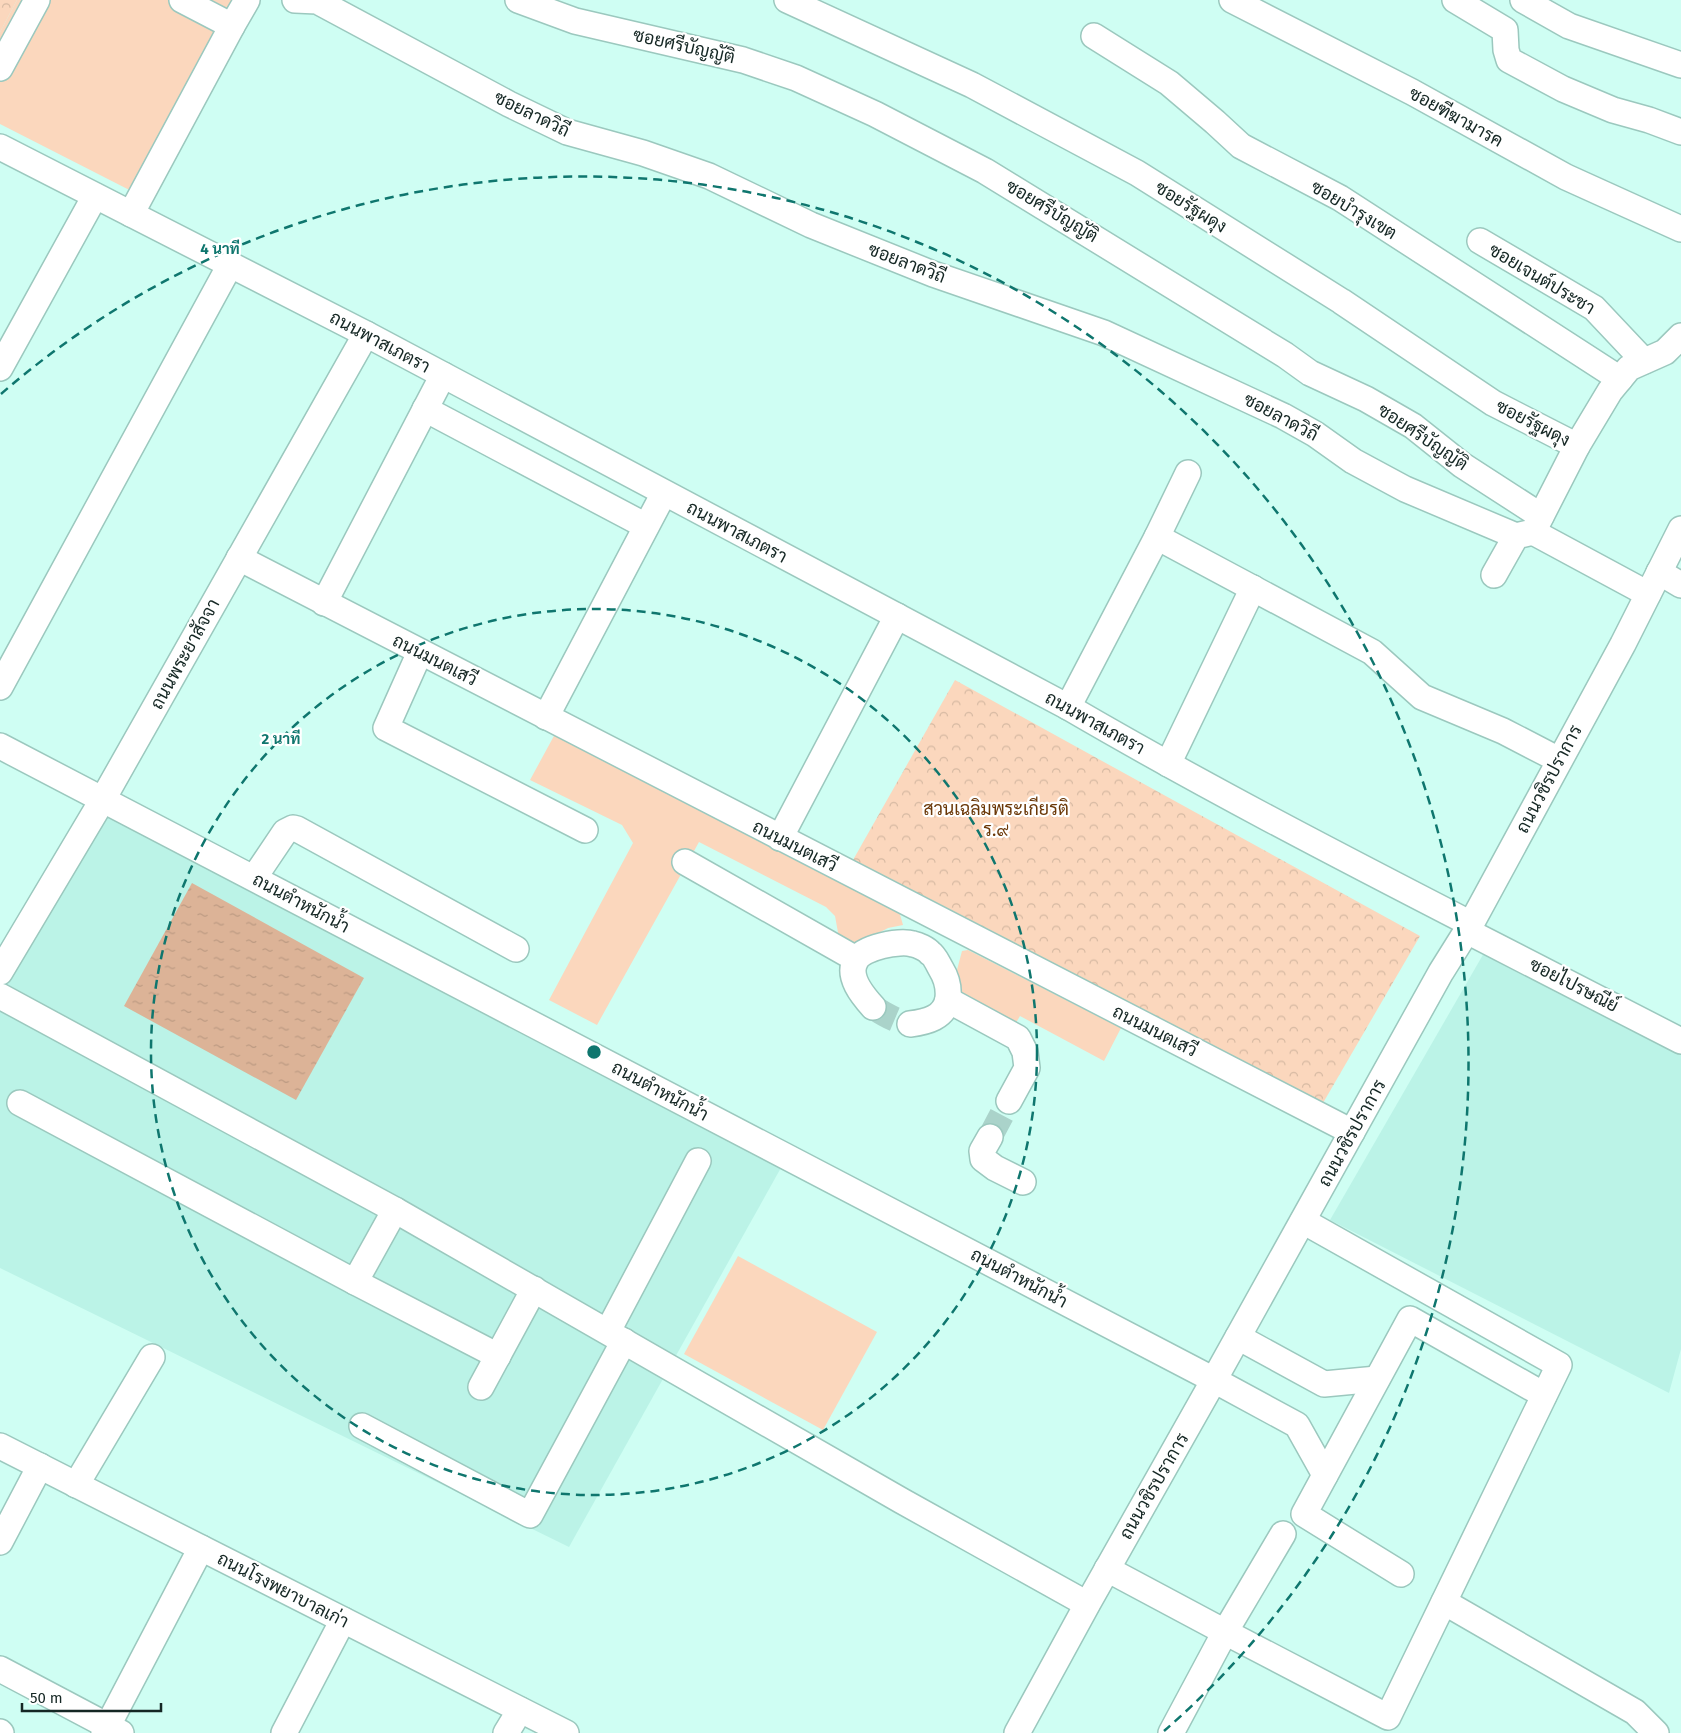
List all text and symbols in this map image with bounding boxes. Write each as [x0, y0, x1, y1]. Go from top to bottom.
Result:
street label: ซอยศรีบัญญัติ [631, 22, 738, 68]
street label: ซอยฑีฆามารค [1405, 80, 1508, 152]
street label: ซอยลาดวิถี [491, 84, 574, 142]
street label: ซอยศรีบัญญัติ [1002, 173, 1103, 247]
street label: ซอยรัฐผดุง [1151, 176, 1231, 238]
street label: ซอยบำรุงเขต [1307, 176, 1401, 245]
street label: ซอยลาดวิถี [865, 236, 950, 288]
street label: ซอยเจนต์ประชา [1485, 237, 1600, 319]
text: 4 นาที [200, 239, 240, 258]
street label: ถนนพาสเภตรา [326, 306, 434, 378]
street label: ซอยลาดวิถี [1240, 386, 1323, 446]
street label: ซอยรัฐผดุง [1492, 395, 1574, 452]
street label: ซอยศรีบัญญัติ [1374, 397, 1473, 475]
street label: ถนนพาสเภตรา [683, 496, 791, 568]
street label: ถนนพระยาสัจจา [146, 595, 224, 713]
street label: ถนนมนตเสวี [389, 628, 482, 691]
street label: ถนนพาสเภตรา [1041, 687, 1149, 759]
street label: ถนนวชิรปราการ [1511, 721, 1587, 837]
text: 2 นาที [262, 729, 301, 748]
park label: สวนเฉลิมพระเกียรติ ร.๙ [923, 796, 1069, 841]
street label: ถนนมนตเสวี [749, 814, 842, 877]
street label: ถนนตำหนักน้ำ [249, 864, 356, 938]
street label: ซอยไปรษณีย์ [1526, 951, 1623, 1017]
street label: ถนนมนตเสวี [1109, 999, 1202, 1062]
centre of rings [585, 1043, 603, 1061]
street label: ถนนตำหนักน้ำ [608, 1052, 715, 1126]
street label: ถนนวชิรปราการ [1313, 1075, 1391, 1190]
street label: ถนนตำหนักน้ำ [967, 1239, 1074, 1313]
street label: ถนนวชิรปราการ [1115, 1429, 1193, 1543]
street label: ถนนโรงพยาบาลเก่า [214, 1546, 353, 1633]
scale bar [22, 1680, 161, 1712]
text: 50 m [30, 1689, 63, 1707]

